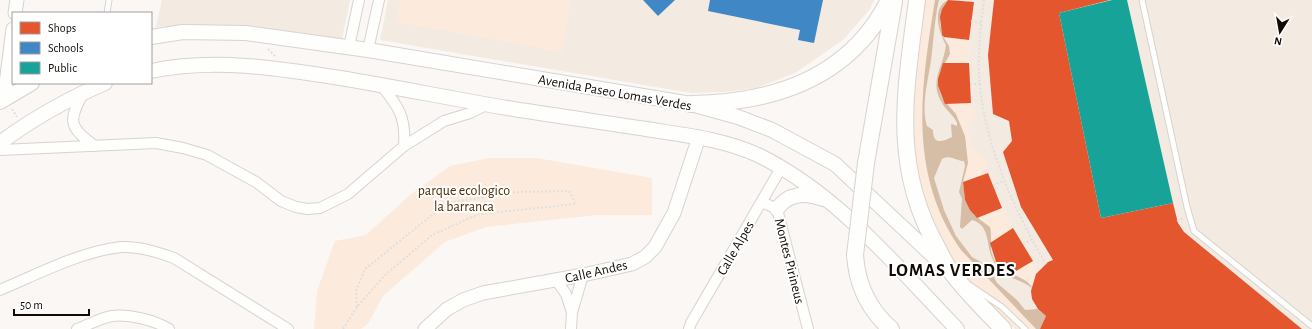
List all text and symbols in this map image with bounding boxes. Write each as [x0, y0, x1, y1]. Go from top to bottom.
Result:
legend [12, 12, 152, 84]
north arrow [1260, 12, 1300, 52]
text: Shops [48, 22, 76, 34]
text: N [1273, 35, 1283, 47]
text: Schools [48, 42, 83, 54]
text: Public [48, 62, 77, 74]
street label: Avenida Paseo Lomas Verdes [537, 73, 693, 113]
park label: parque ecologico la barranca [418, 184, 510, 214]
street label: Montes Pirineus [772, 217, 806, 305]
street label: Calle Alpes [715, 219, 757, 278]
street label: Calle Andes [564, 258, 629, 286]
district label: LOMAS VERDES [888, 262, 1016, 280]
scale bar [14, 291, 89, 317]
text: 50 m [20, 299, 43, 311]

